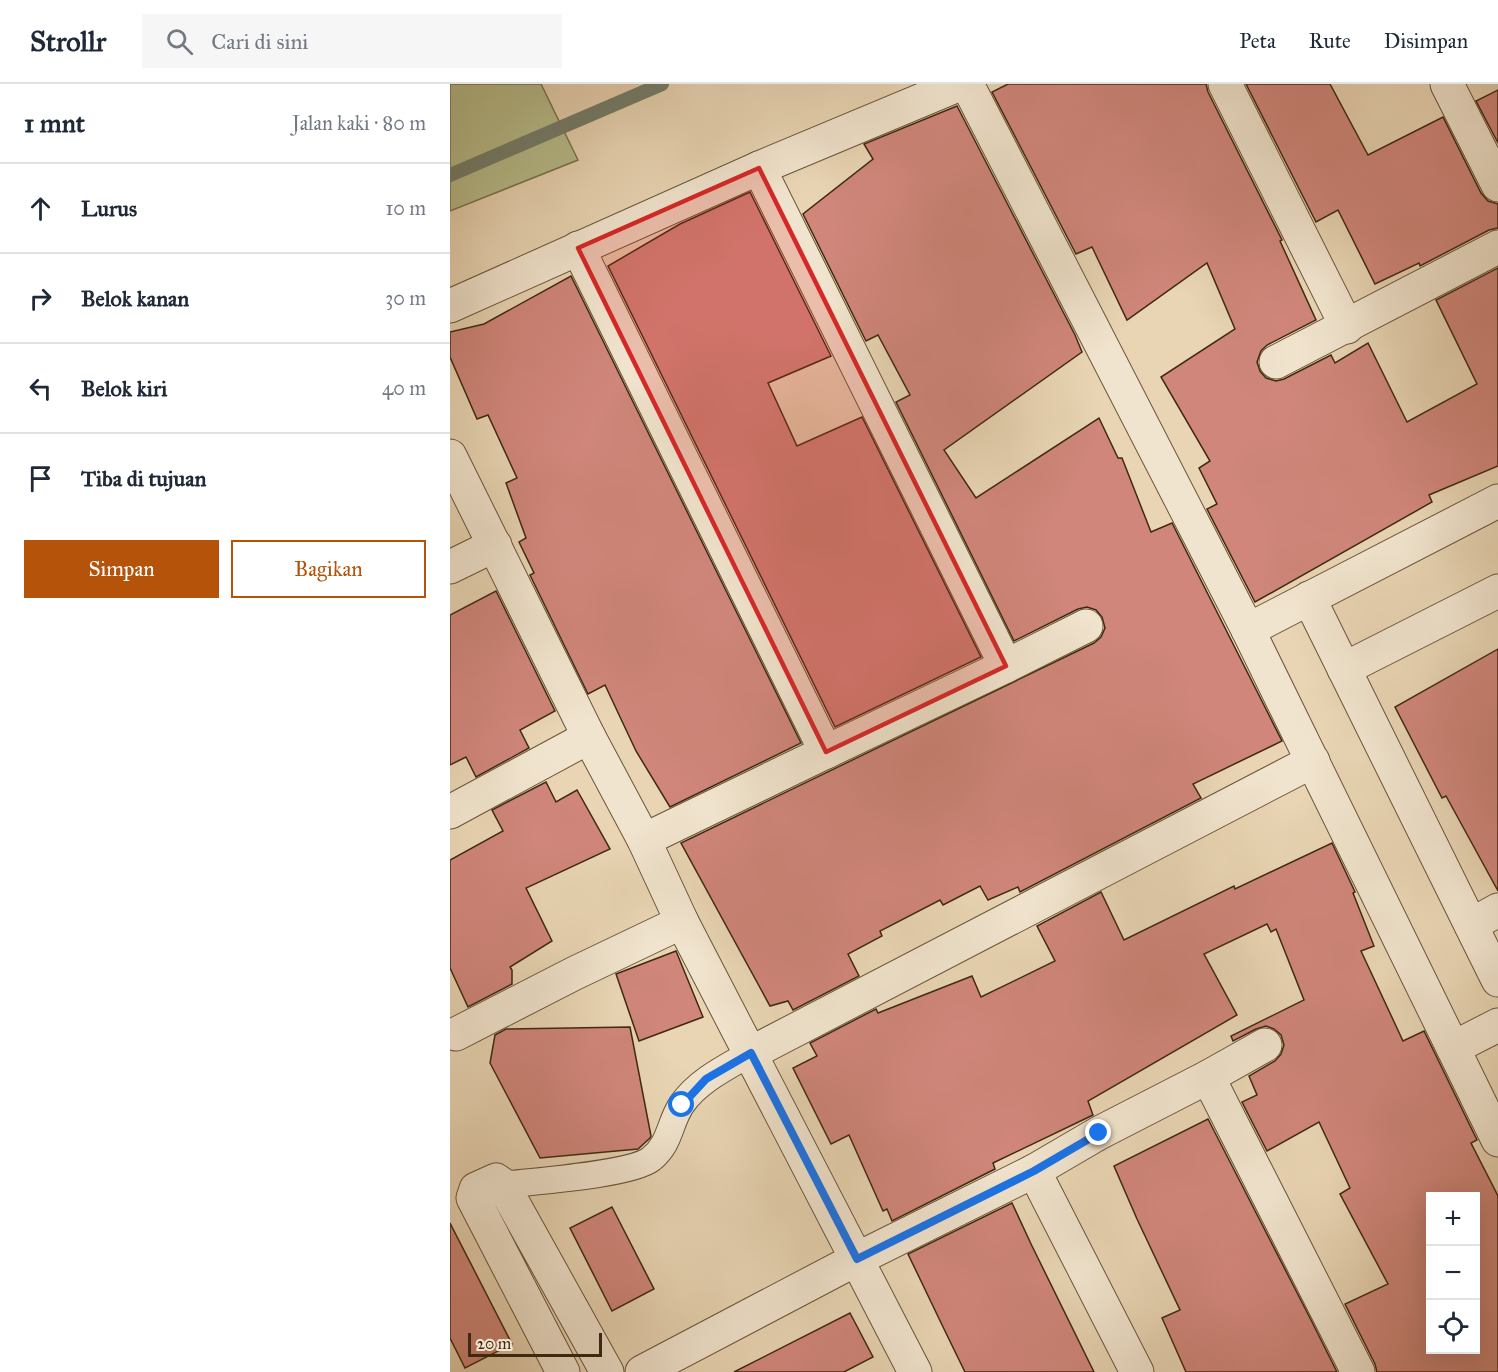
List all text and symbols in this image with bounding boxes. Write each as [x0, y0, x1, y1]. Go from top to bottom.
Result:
search box [142, 14, 562, 68]
text: Strollr [30, 24, 106, 59]
icon: search [163, 25, 196, 58]
text: Cari di sini [211, 28, 308, 55]
text: Peta [1239, 28, 1276, 54]
text: Rute [1309, 28, 1351, 54]
text: Disimpan [1384, 28, 1468, 54]
text: 1 mnt [24, 107, 85, 139]
text: Jalan kaki · 80 m [292, 111, 426, 135]
icon: ahead [24, 192, 57, 225]
text: Lurus [81, 195, 137, 222]
text: 10 m [385, 196, 426, 220]
icon: right [24, 282, 57, 315]
text: Belok kanan [81, 285, 189, 312]
text: 30 m [385, 286, 426, 310]
icon: left [24, 372, 57, 405]
text: Belok kiri [81, 375, 167, 402]
text: 40 m [382, 376, 426, 400]
icon: arrive [24, 462, 57, 495]
text: Tiba di tujuan [81, 465, 206, 492]
button: Simpan [24, 540, 219, 598]
button: Bagikan [231, 540, 426, 598]
route start [668, 1091, 694, 1117]
route end [1085, 1119, 1111, 1145]
map controls [1426, 1192, 1480, 1354]
button: + [1426, 1192, 1480, 1246]
button: − [1426, 1246, 1480, 1300]
button: locate [1426, 1300, 1480, 1354]
scale bar [468, 1330, 602, 1358]
text: 20 m [477, 1334, 511, 1353]

